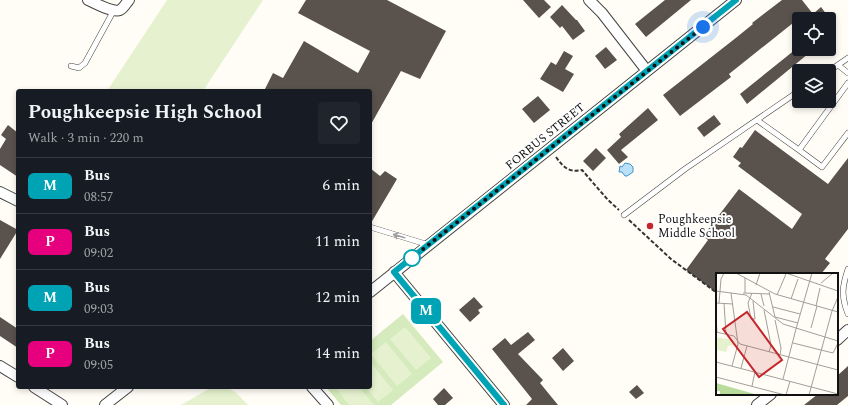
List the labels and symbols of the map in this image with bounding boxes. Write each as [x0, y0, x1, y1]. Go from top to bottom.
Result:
your location [693, 17, 713, 37]
street label: FORBUS STREET [501, 98, 589, 175]
place label: Poughkeepsie Middle School [658, 210, 735, 243]
marker: Poughkeepsie Middle School [645, 221, 655, 231]
one-way arrow [393, 232, 406, 239]
unlabelled marker [403, 249, 421, 267]
inset map [716, 273, 838, 395]
line badge: M [413, 298, 439, 324]

